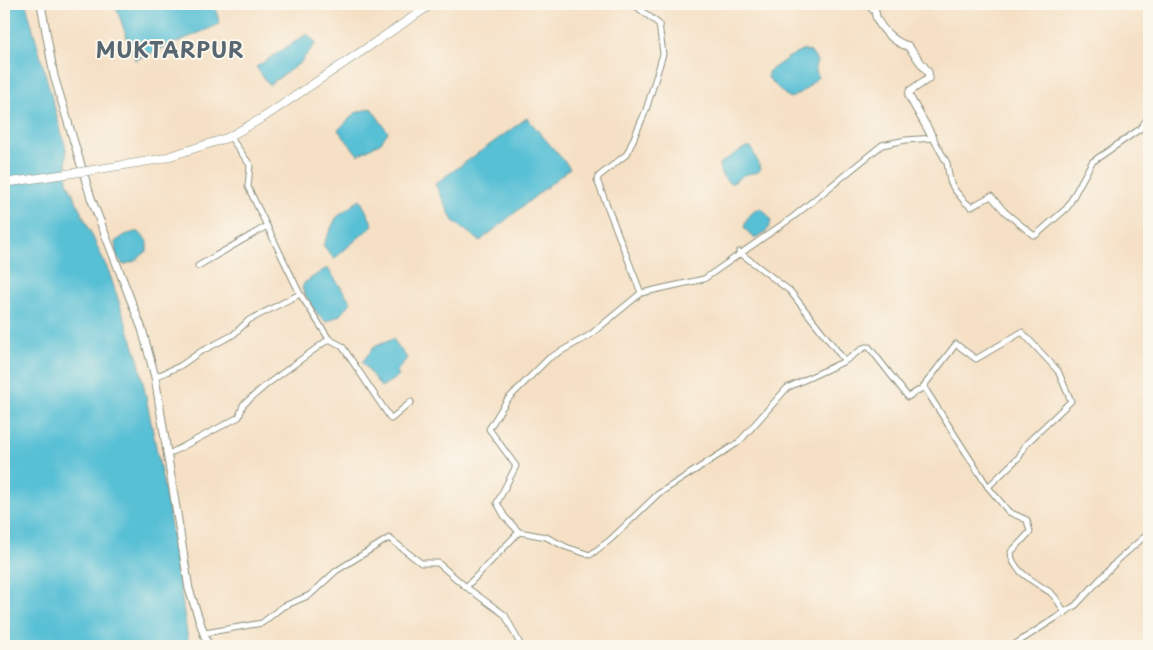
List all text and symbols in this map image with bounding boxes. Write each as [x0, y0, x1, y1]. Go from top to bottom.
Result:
district label: MUKTARPUR [96, 33, 244, 65]

